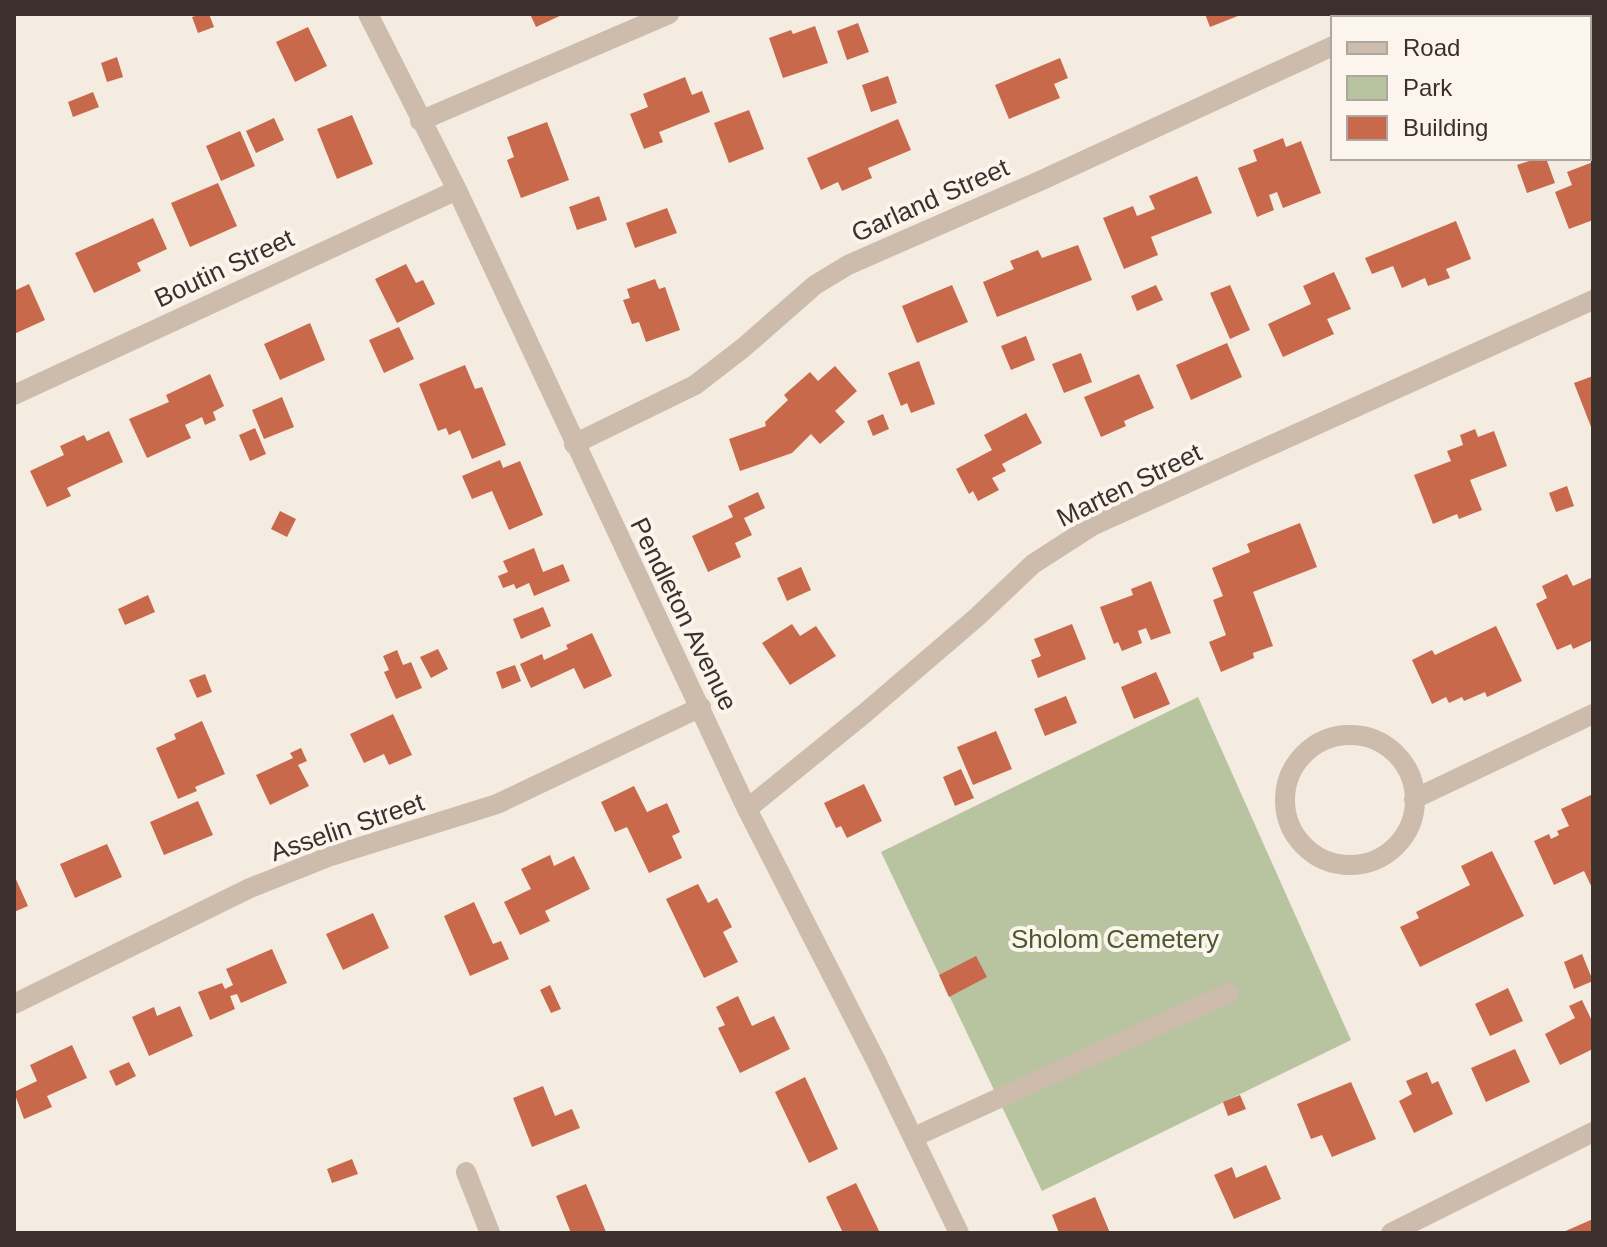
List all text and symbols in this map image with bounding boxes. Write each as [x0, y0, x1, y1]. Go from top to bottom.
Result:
legend [1331, 16, 1591, 160]
text: Road [1403, 34, 1460, 61]
text: Park [1403, 74, 1453, 101]
text: Building [1403, 114, 1488, 141]
street label: Garland Street [847, 152, 1014, 248]
street label: Boutin Street [150, 222, 299, 313]
street label: Marten Street [1052, 437, 1207, 533]
street label: Pendleton Avenue [624, 513, 744, 715]
street label: Asselin Street [266, 786, 428, 867]
park label: Sholom Cemetery [1011, 924, 1219, 954]

